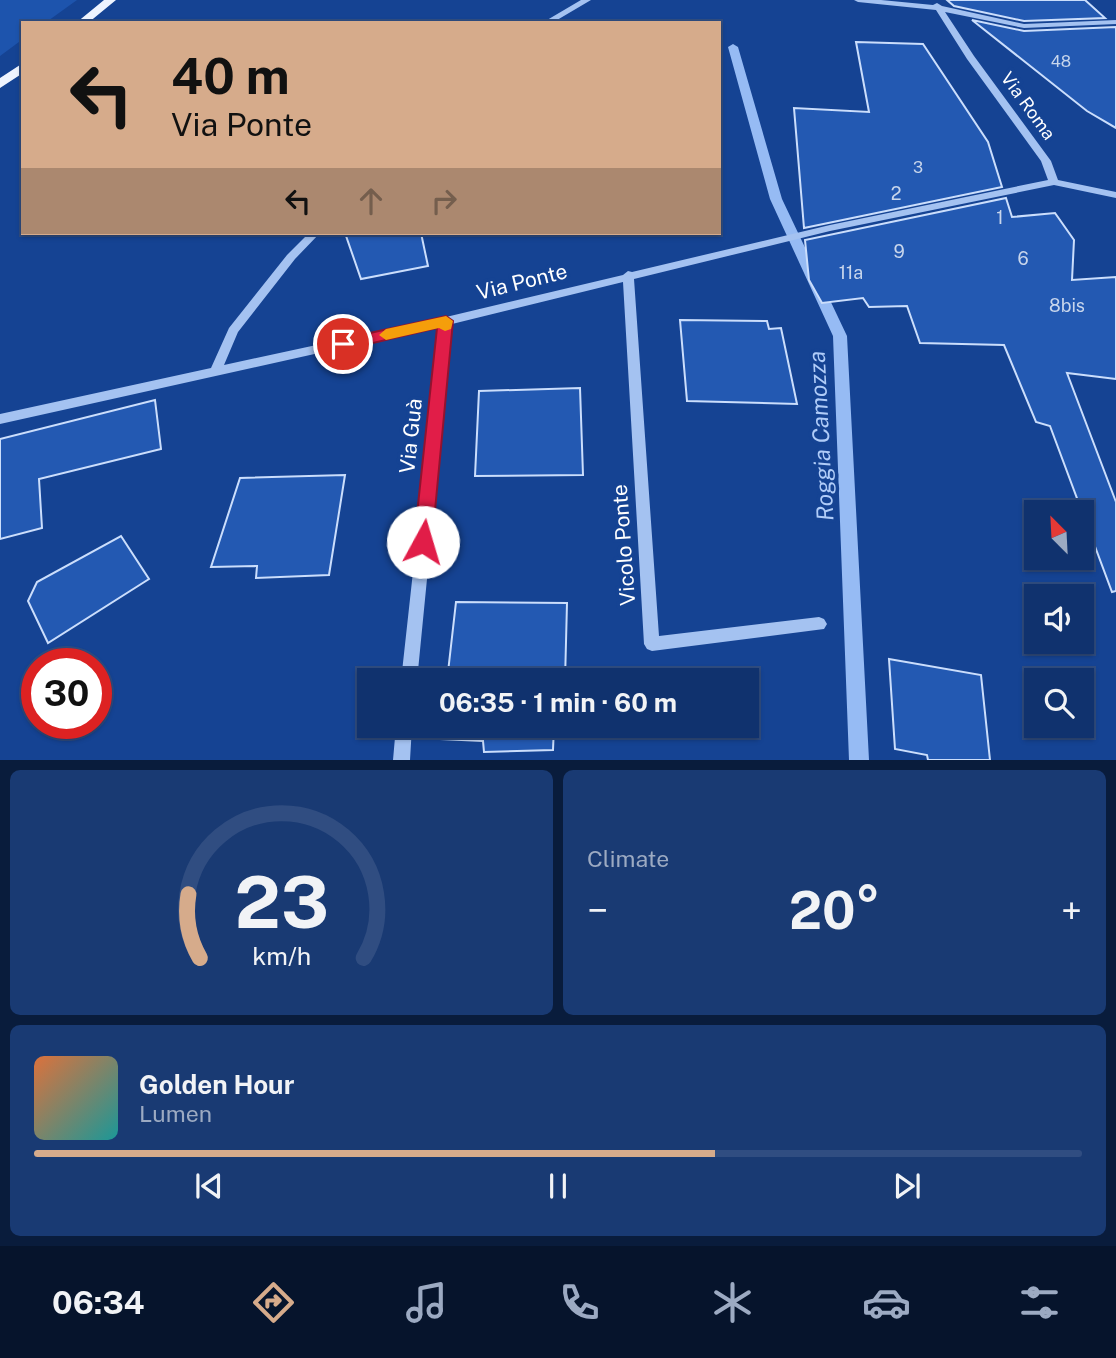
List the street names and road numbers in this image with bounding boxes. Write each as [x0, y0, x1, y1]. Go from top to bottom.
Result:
street label: Via Roma [997, 68, 1060, 144]
street label: Via Ponte [474, 258, 570, 305]
street label: Via Guà [394, 397, 427, 475]
street label: Vicolo Ponte [607, 483, 640, 607]

